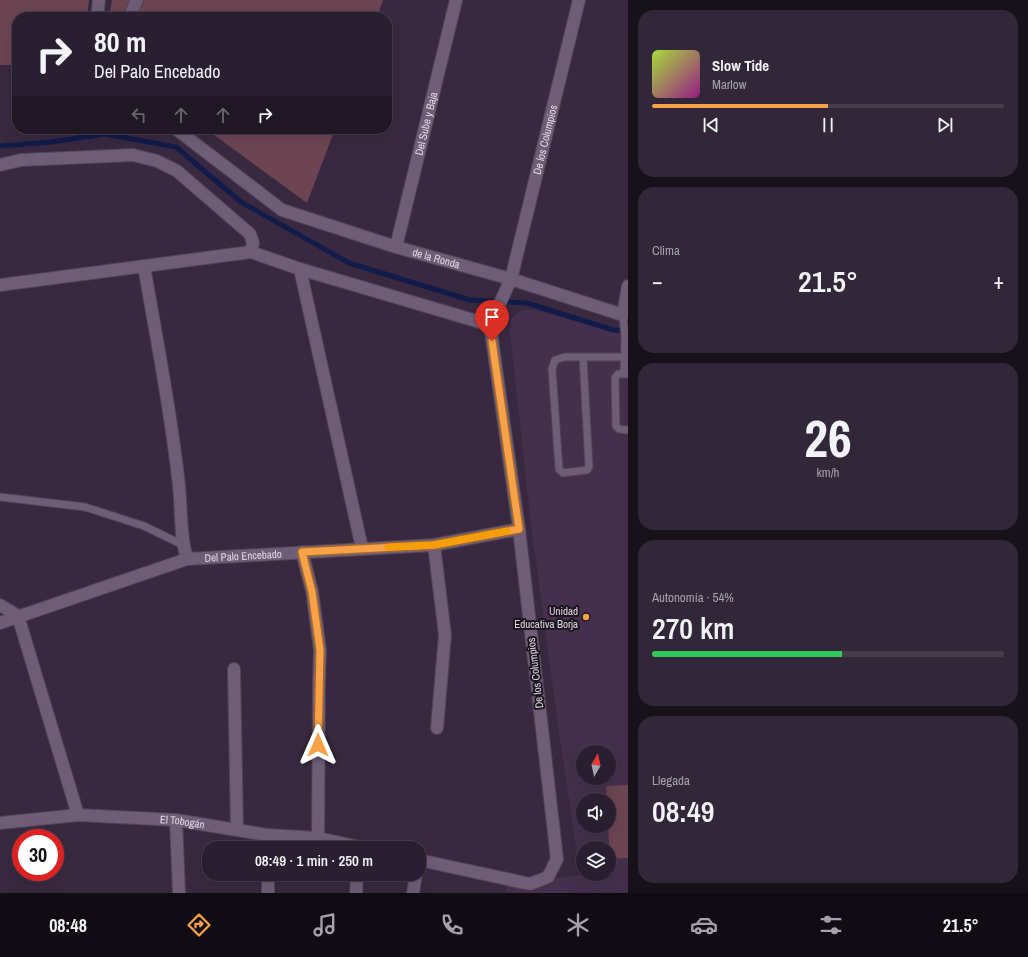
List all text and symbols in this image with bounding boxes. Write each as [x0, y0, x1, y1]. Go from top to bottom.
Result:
text: 80 m [94, 23, 146, 61]
icon: right [28, 28, 80, 80]
text: Slow Tide [712, 55, 769, 76]
text: Del Palo Encebado [94, 59, 220, 84]
text: Marlow [712, 76, 746, 93]
street label: Del Sube y Baja [412, 90, 440, 157]
street label: De los Columpios [530, 103, 560, 176]
icon: left [128, 104, 150, 126]
icon: ahead [170, 104, 192, 126]
icon: ahead [212, 104, 234, 126]
icon: right [254, 104, 276, 126]
icon: previous [700, 114, 722, 136]
icon: pause [817, 114, 839, 136]
icon: next [934, 114, 956, 136]
text: Clima [652, 242, 680, 259]
street label: de la Ronda [411, 245, 462, 271]
text: 21.5° [798, 261, 858, 301]
text: − [652, 266, 663, 296]
text: + [993, 266, 1004, 296]
pin [475, 300, 509, 341]
icon: arrive [481, 306, 503, 328]
text: 26 [804, 403, 852, 473]
text: km/h [816, 464, 840, 481]
street label: Del Palo Encebado [204, 547, 282, 565]
text: Autonomía · 54% [652, 589, 734, 606]
place label: Unidad Educativa Borja [514, 604, 578, 631]
text: 270 km [652, 608, 734, 648]
marker: Unidad Educativa Borja [581, 612, 591, 622]
street label: De los Columpios [524, 636, 546, 709]
position arrow [297, 724, 339, 766]
north arrow [576, 745, 616, 785]
map controls [576, 745, 616, 881]
text: Llegada [652, 772, 690, 789]
text: 08:49 [652, 791, 714, 831]
button: sound [576, 793, 616, 833]
street label: El Tobogán [160, 812, 206, 832]
speed limit sign: 30 [12, 829, 64, 881]
button: layers [576, 841, 616, 881]
text: 08:49 · 1 min · 250 m [255, 850, 373, 871]
icon: directions [185, 911, 213, 939]
icon: music [311, 911, 339, 939]
icon: phone [438, 911, 466, 939]
icon: climate [564, 911, 592, 939]
icon: car [690, 911, 718, 939]
icon: filters [817, 911, 845, 939]
text: 08:48 [49, 913, 87, 938]
text: 21.5° [943, 913, 979, 938]

